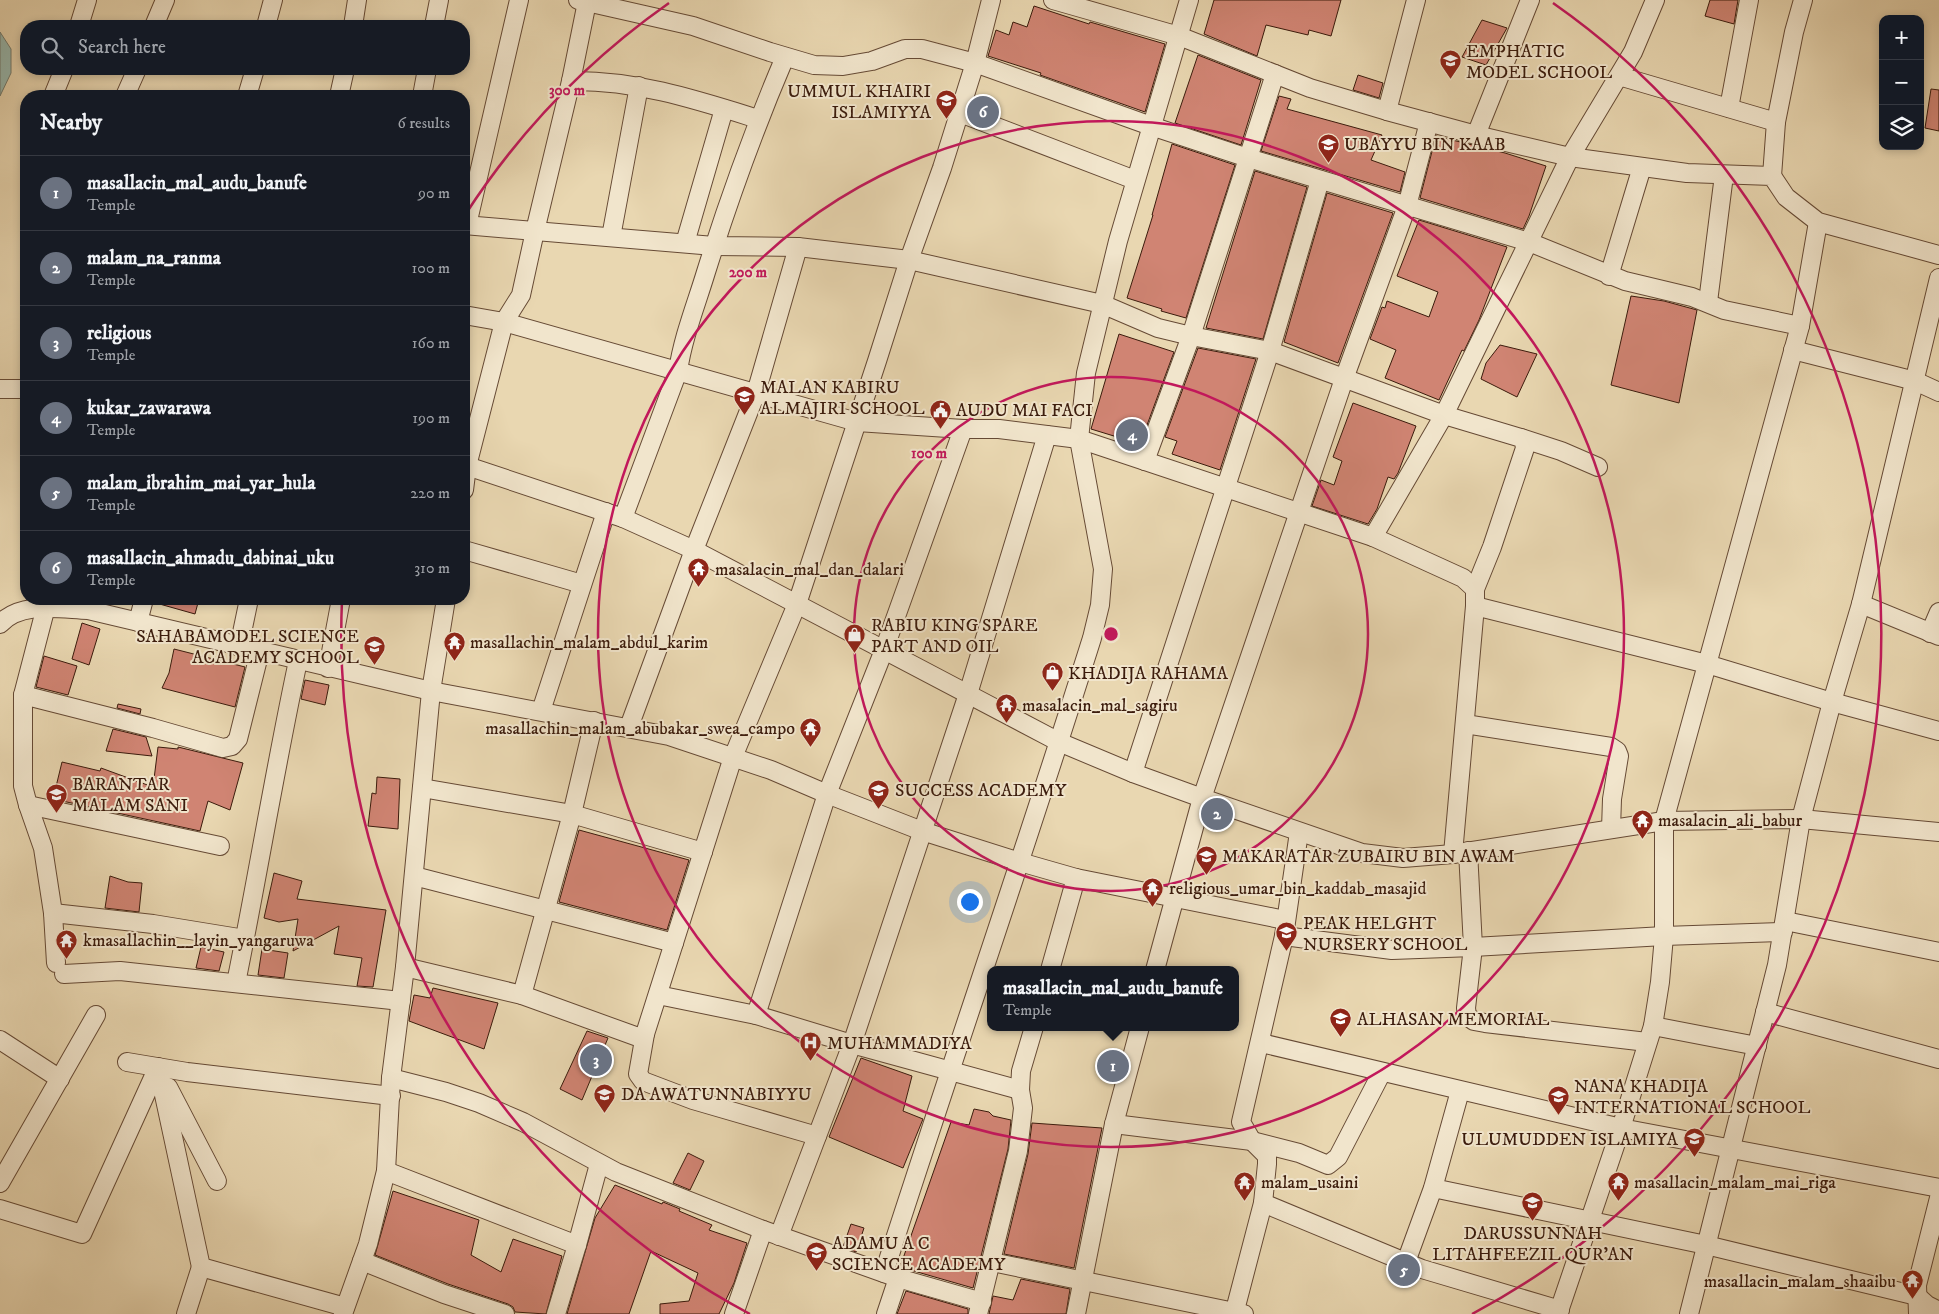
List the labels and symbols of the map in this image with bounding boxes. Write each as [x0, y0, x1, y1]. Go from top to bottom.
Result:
place label: EMPHATIC MODEL SCHOOL [1466, 41, 1612, 84]
school or university icon: EMPHATIC MODEL SCHOOL [1438, 49, 1462, 80]
text: 300 m [549, 81, 586, 100]
place label: UMMUL KHAIRI ISLAMIYYA [787, 81, 932, 124]
school or university icon: UMMUL KHAIRI ISLAMIYYA [935, 89, 959, 120]
pin: 6 [967, 93, 999, 131]
school or university icon: UBAYYU BIN KAAB [1316, 132, 1340, 163]
place label: UBAYYU BIN KAAB [1344, 134, 1506, 156]
text: 200 m [729, 263, 768, 282]
place label: MALAN KABIRU ALMAJIRI SCHOOL [760, 377, 925, 420]
school or university icon: MALAN KABIRU ALMAJIRI SCHOOL [732, 385, 756, 416]
public building icon: AUDU MAI FACI [928, 398, 952, 429]
place label: AUDU MAI FACI [956, 400, 1093, 422]
pin: 4 [1116, 416, 1148, 454]
text: 100 m [911, 444, 948, 463]
temple icon: masalacin_mal_dan_dalari [687, 557, 711, 588]
place label: masalacin_mal_dan_dalari [715, 559, 904, 581]
place label: RABIU KING SPARE PART AND OIL [871, 615, 1038, 658]
shop icon: RABIU KING SPARE PART AND OIL [843, 623, 867, 654]
centre of rings [1102, 625, 1120, 643]
place label: SAHABAMODEL SCIENCE ACADEMY SCHOOL [136, 626, 359, 669]
temple icon: masallachin_malam_abdul_karim [442, 630, 466, 661]
place label: masallachin_malam_abdul_karim [470, 632, 708, 654]
school or university icon: SAHABAMODEL SCIENCE ACADEMY SCHOOL [363, 634, 387, 665]
shop icon: KHADIJA RAHAMA [1040, 661, 1064, 692]
place label: KHADIJA RAHAMA [1068, 663, 1229, 685]
temple icon: masalacin_mal_sagiru [994, 693, 1018, 724]
place label: masalacin_mal_sagiru [1022, 695, 1178, 717]
temple icon: masallachin_malam_abubakar_swea_campo [799, 716, 823, 747]
place label: masallachin_malam_abubakar_swea_campo [485, 718, 795, 740]
place label: BARANTAR MALAM SANI [72, 774, 188, 817]
school or university icon: SUCCESS ACADEMY [867, 778, 891, 809]
place label: SUCCESS ACADEMY [895, 780, 1067, 802]
school or university icon: BARANTAR MALAM SANI [44, 782, 68, 813]
pin: 2 [1201, 795, 1233, 833]
temple icon: masalacin_ali_babur [1630, 808, 1654, 839]
place label: masalacin_ali_babur [1658, 810, 1803, 832]
school or university icon: MAKARATAR ZUBAIRU BIN AWAM [1194, 844, 1218, 875]
place label: MAKARATAR ZUBAIRU BIN AWAM [1222, 846, 1515, 868]
temple icon: religious_umar_bin_kaddab_masajid [1141, 876, 1165, 907]
place label: religious_umar_bin_kaddab_masajid [1169, 878, 1426, 900]
your location [957, 889, 983, 915]
place label: PEAK HELGHT NURSERY SCHOOL [1303, 913, 1467, 956]
school or university icon: PEAK HELGHT NURSERY SCHOOL [1275, 921, 1299, 952]
temple icon: kmasallachin__layin_yangaruwa [55, 928, 79, 959]
place label: kmasallachin__layin_yangaruwa [83, 930, 314, 952]
school or university icon: ALHASAN MEMORIAL [1329, 1007, 1353, 1038]
place label: ALHASAN MEMORIAL [1357, 1009, 1549, 1031]
hospital icon: MUHAMMADIYA [799, 1031, 823, 1062]
place label: MUHAMMADIYA [827, 1033, 972, 1055]
pin: 3 [580, 1041, 612, 1079]
pin: 1 [1097, 1047, 1129, 1085]
place label: NANA KHADIJA INTERNATIONAL SCHOOL [1574, 1076, 1811, 1119]
school or university icon: DA AWATUNNABIYYU [593, 1082, 617, 1113]
place label: DA AWATUNNABIYYU [621, 1084, 812, 1106]
school or university icon: NANA KHADIJA INTERNATIONAL SCHOOL [1546, 1084, 1570, 1115]
school or university icon: ULUMUDDEN ISLAMIYA [1682, 1127, 1706, 1158]
place label: ULUMUDDEN ISLAMIYA [1461, 1129, 1679, 1151]
temple icon: malam_usaini [1233, 1170, 1257, 1201]
temple icon: masallacin_malam_mai_riga [1606, 1170, 1630, 1201]
place label: malam_usaini [1261, 1172, 1358, 1194]
place label: masallacin_malam_mai_riga [1634, 1172, 1836, 1194]
school or university icon: DARUSSUNNAH LITAHFEEZIL QUR'AN [1521, 1191, 1545, 1222]
place label: DARUSSUNNAH LITAHFEEZIL QUR'AN [1432, 1223, 1634, 1266]
place label: ADAMU A C SCIENCE ACADEMY [832, 1233, 1006, 1276]
school or university icon: ADAMU A C SCIENCE ACADEMY [804, 1241, 828, 1272]
pin: 5 [1388, 1251, 1420, 1289]
temple icon: masallacin_malam_shaaibu [1900, 1269, 1924, 1300]
place label: masallacin_malam_shaaibu [1704, 1271, 1896, 1293]

